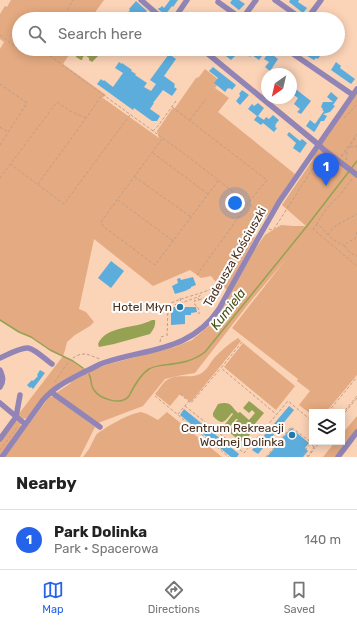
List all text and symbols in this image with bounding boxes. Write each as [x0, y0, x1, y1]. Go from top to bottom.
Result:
search box [12, 12, 345, 56]
icon: search [26, 23, 48, 45]
text: Search here [58, 25, 142, 43]
north arrow [261, 68, 297, 104]
pin: 1 [313, 153, 339, 186]
your location [225, 193, 245, 213]
street label: Tadeusza Kościuszki [201, 204, 269, 310]
water label: Kumiela [207, 285, 249, 333]
place label: Hotel Młyn [113, 300, 172, 314]
marker: Hotel Młyn [175, 302, 185, 312]
map controls [309, 409, 345, 445]
button: layers [309, 409, 345, 445]
place label: Centrum Rekreacji Wodnej Dolinka [181, 421, 284, 449]
marker: Centrum Rekreacji Wodnej Dolinka [287, 430, 297, 440]
text: Nearby [16, 473, 77, 493]
text: Park Dolinka [54, 523, 147, 541]
text: 1 [26, 532, 32, 547]
text: 140 m [304, 532, 341, 547]
text: Park · Spacerowa [54, 541, 159, 556]
tab: Map [42, 579, 64, 616]
tab: Directions [148, 579, 200, 616]
tab: Saved [284, 579, 315, 616]

